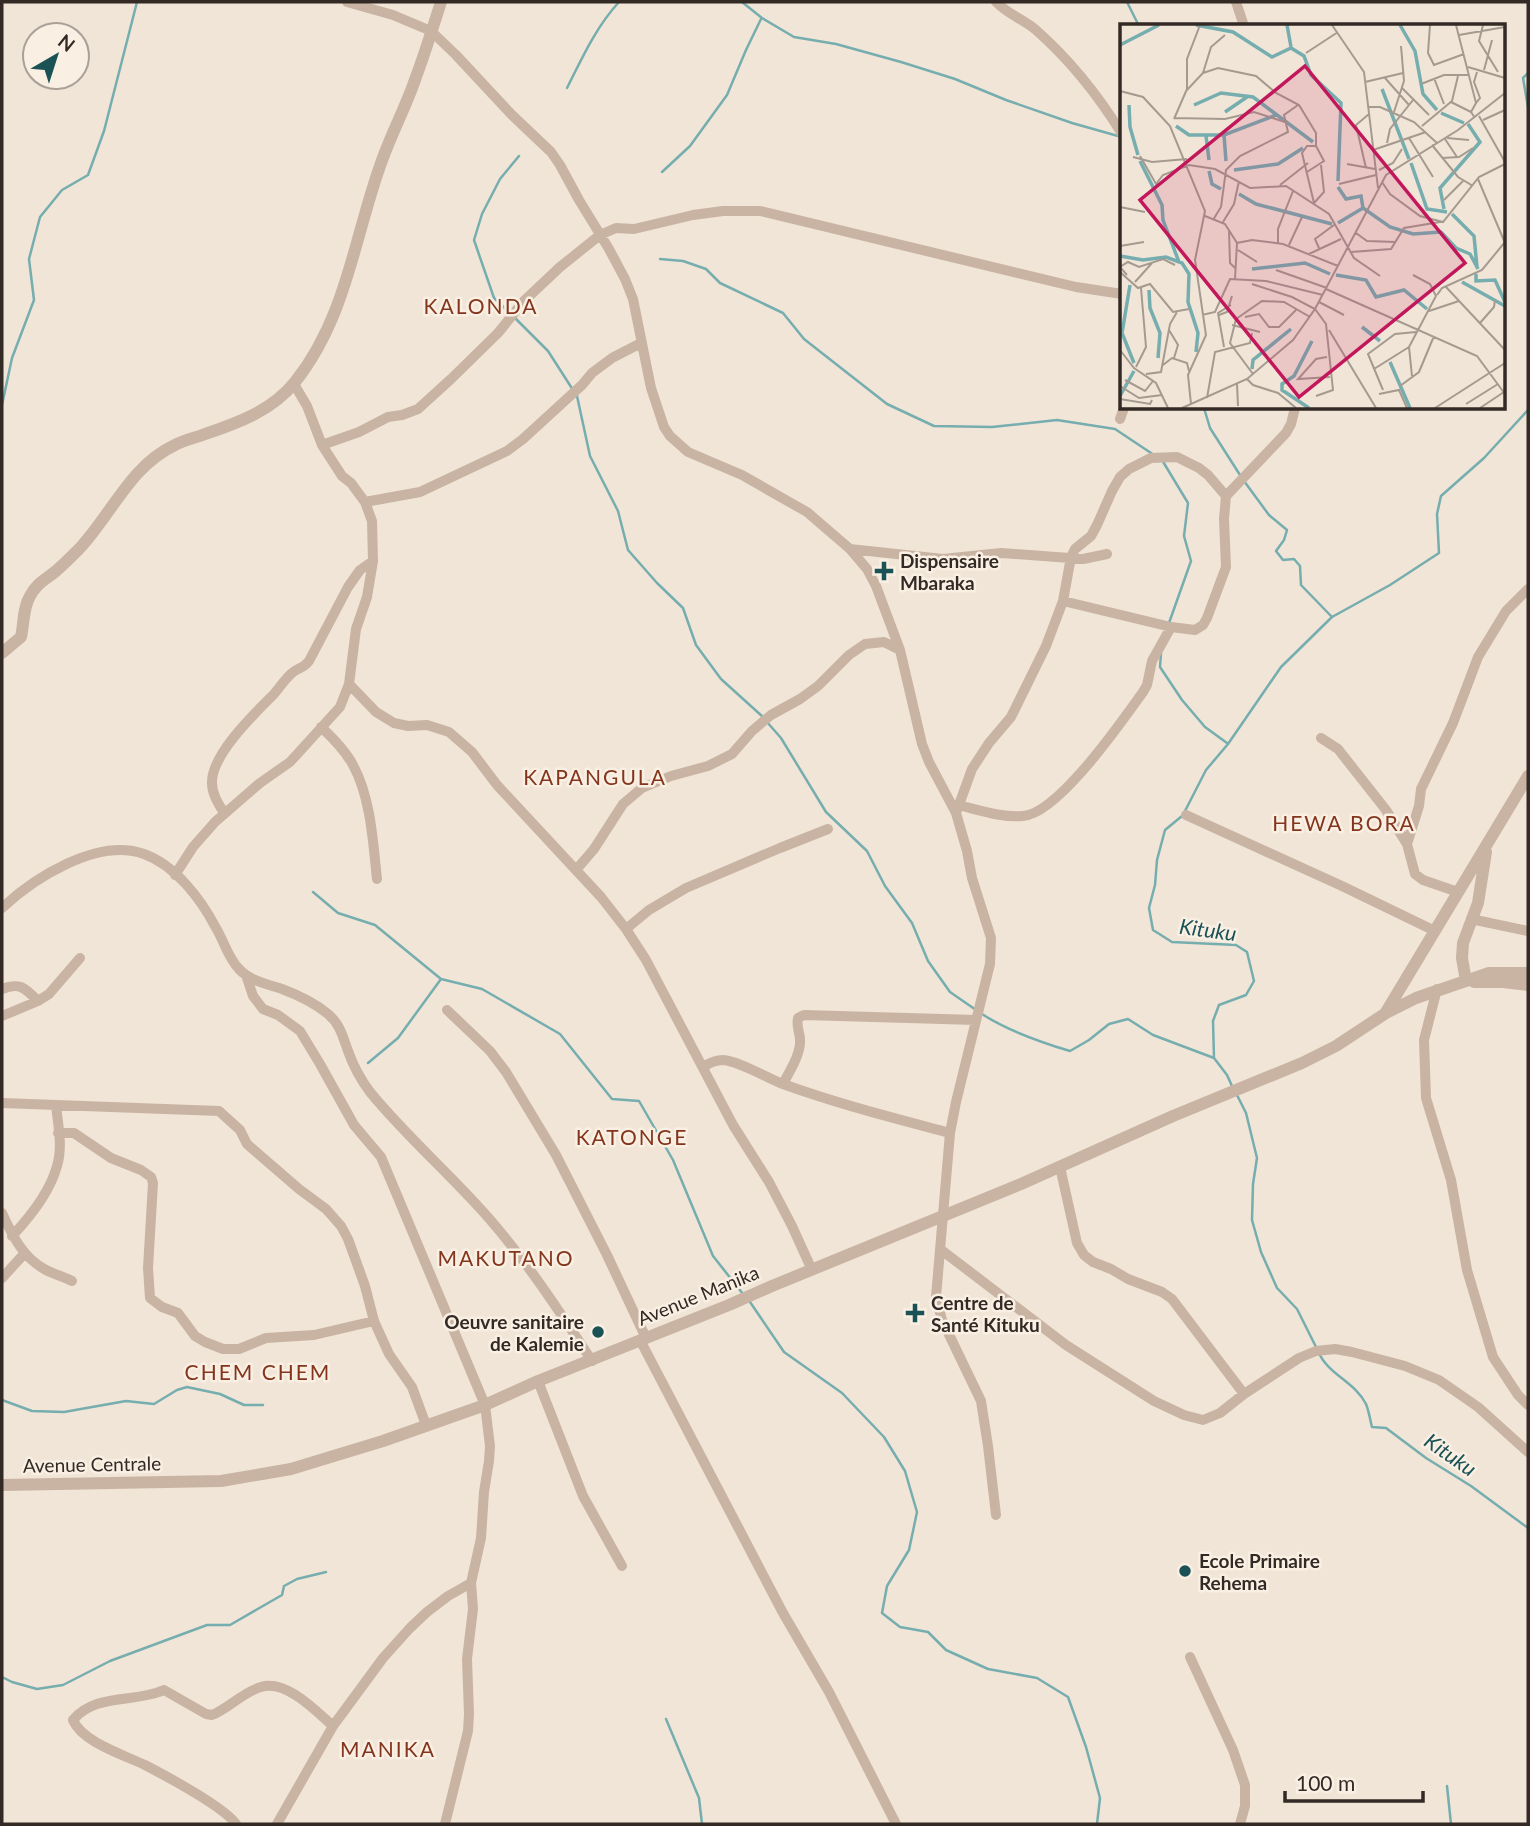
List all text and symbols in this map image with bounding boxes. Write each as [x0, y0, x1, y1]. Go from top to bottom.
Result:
north arrow [21, 21, 91, 91]
inset map [1120, 24, 1506, 410]
text: N [54, 29, 80, 56]
district label: KALONDA [424, 293, 538, 318]
place label: Dispensaire Mbaraka [900, 549, 999, 594]
marker: Dispensaire Mbaraka [874, 561, 894, 581]
district label: KAPANGULA [523, 764, 667, 789]
district label: HEWA BORA [1272, 810, 1416, 835]
water label: Kituku [1178, 913, 1238, 945]
district label: KATONGE [576, 1124, 688, 1149]
district label: MAKUTANO [437, 1245, 575, 1270]
street label: Avenue Manika [634, 1260, 762, 1330]
place label: Centre de Santé Kituku [931, 1291, 1040, 1336]
marker: Centre de Santé Kituku [905, 1303, 925, 1323]
place label: Oeuvre sanitaire de Kalemie [444, 1310, 584, 1355]
marker: Oeuvre sanitaire de Kalemie [590, 1324, 606, 1340]
district label: CHEM CHEM [185, 1359, 331, 1384]
water label: Kituku [1420, 1427, 1482, 1481]
street label: Avenue Centrale [23, 1451, 161, 1477]
place label: Ecole Primaire Rehema [1199, 1549, 1320, 1594]
marker: Ecole Primaire Rehema [1177, 1563, 1193, 1579]
district label: MANIKA [340, 1736, 436, 1761]
scale bar [1285, 1759, 1423, 1803]
text: 100 m [1296, 1770, 1355, 1795]

